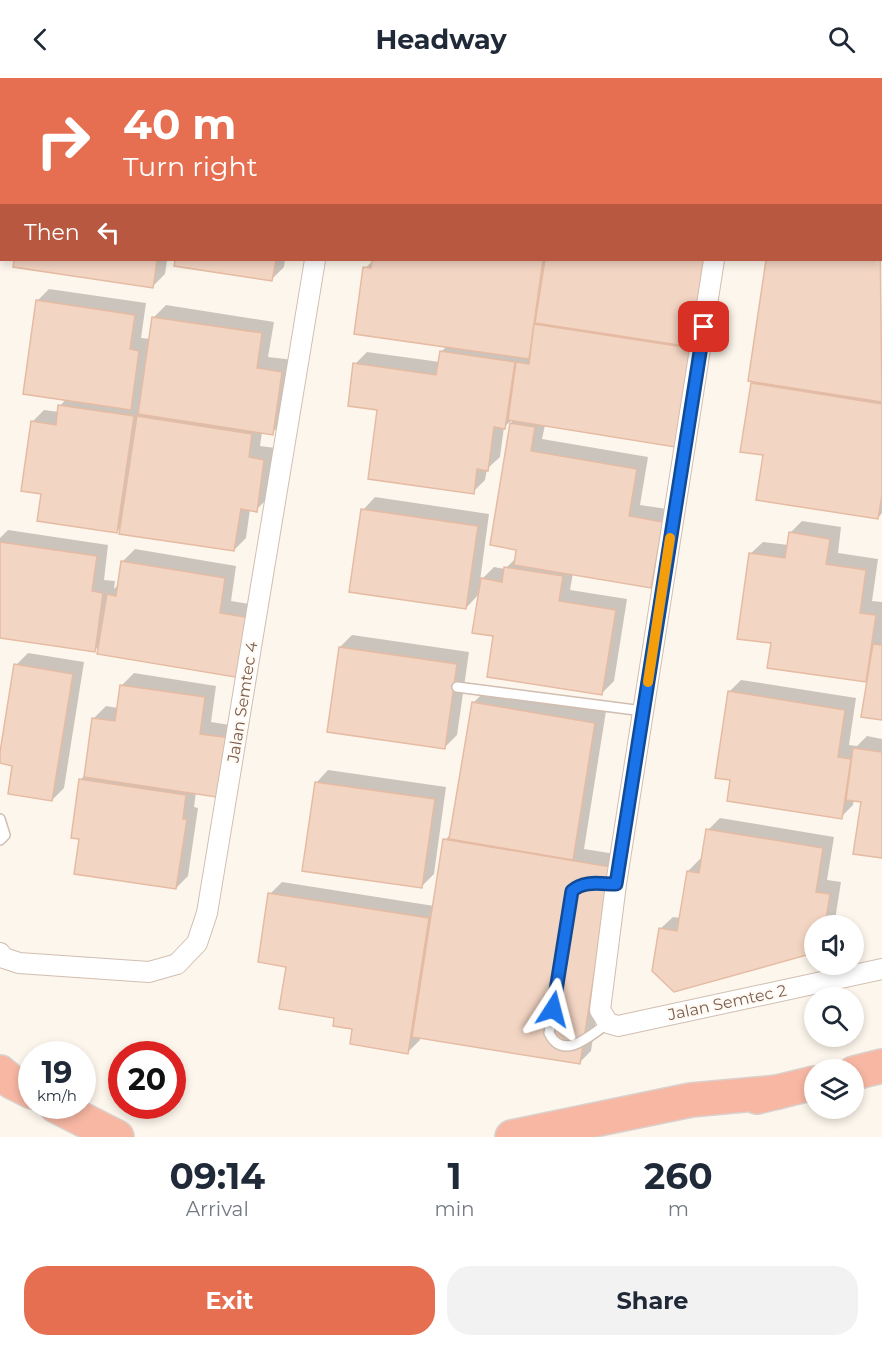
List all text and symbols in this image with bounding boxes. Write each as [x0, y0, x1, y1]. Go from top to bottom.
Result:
icon: back [24, 23, 57, 56]
text: Headway [375, 23, 507, 56]
icon: search [825, 23, 858, 56]
text: 40 m [123, 98, 236, 150]
icon: right [24, 102, 102, 180]
text: Turn right [123, 150, 258, 183]
icon: left [92, 216, 125, 249]
text: Then [24, 219, 80, 246]
pin [678, 301, 729, 352]
icon: arrive [687, 310, 720, 343]
street label: Jalan Semtec 4 [223, 640, 262, 765]
map controls [804, 915, 864, 1119]
button: sound [804, 915, 864, 975]
position arrow [521, 977, 585, 1041]
street label: Jalan Semtec 2 [665, 981, 788, 1025]
button: search [804, 987, 864, 1047]
speed limit sign: 20 [108, 1041, 186, 1119]
text: 19 [42, 1054, 72, 1091]
button: layers [804, 1059, 864, 1119]
text: km/h [37, 1086, 77, 1105]
text: 09:14 [169, 1154, 265, 1198]
text: 1 [447, 1154, 462, 1198]
text: 260 [644, 1154, 713, 1198]
text: Arrival [186, 1197, 249, 1221]
text: min [434, 1197, 475, 1221]
text: m [668, 1197, 689, 1221]
button: Exit [24, 1266, 435, 1335]
button: Share [447, 1266, 858, 1335]

